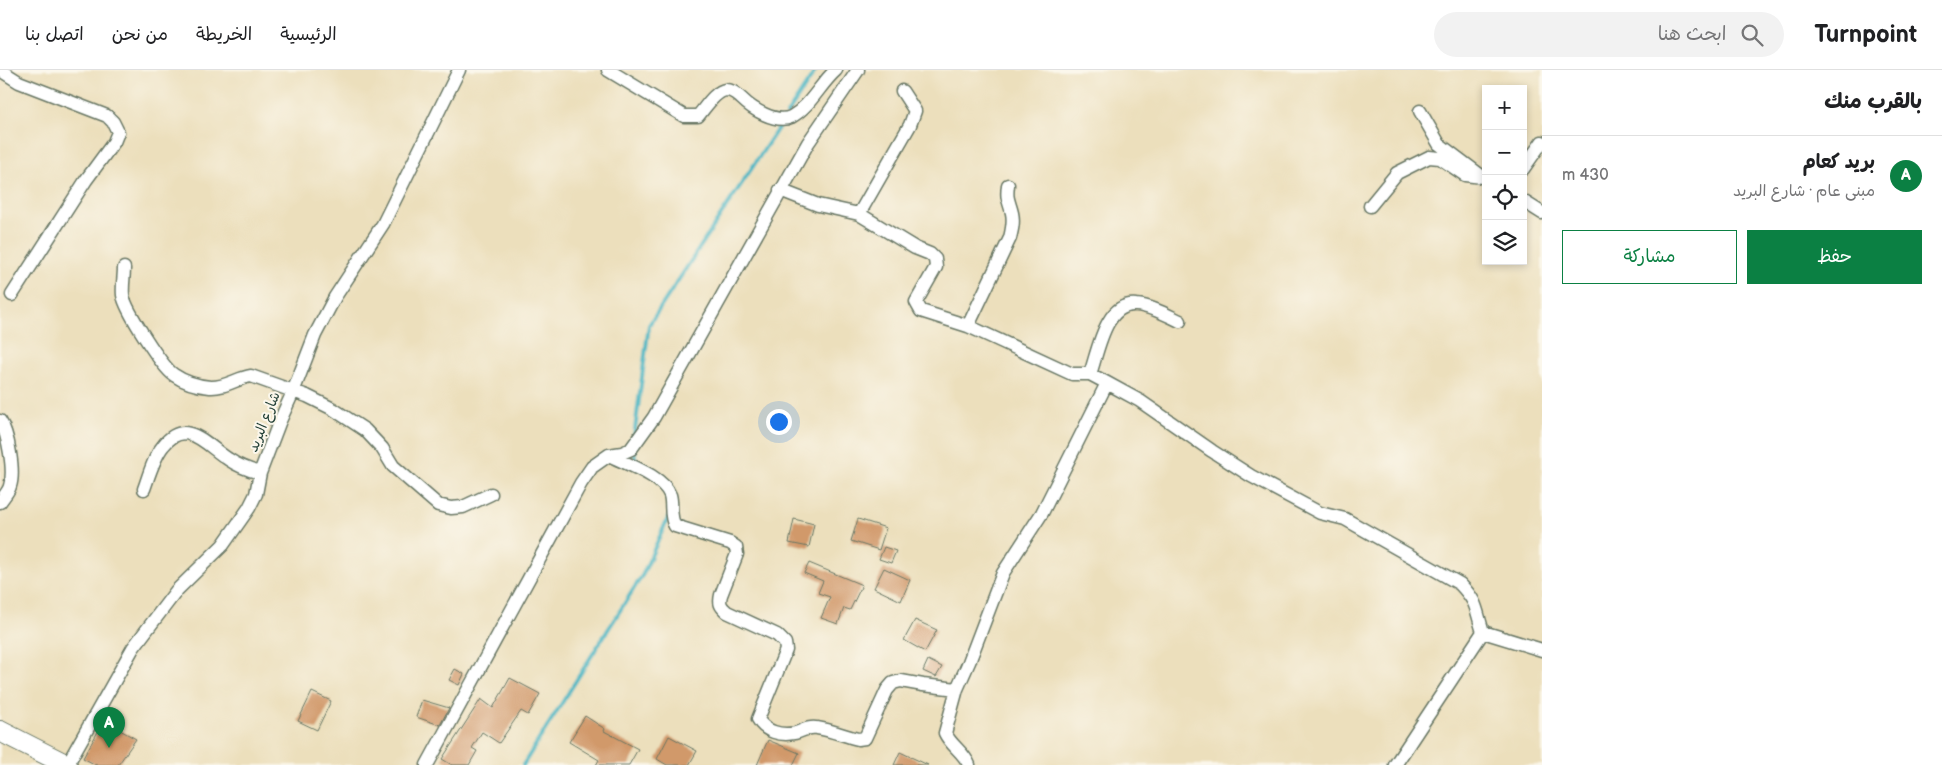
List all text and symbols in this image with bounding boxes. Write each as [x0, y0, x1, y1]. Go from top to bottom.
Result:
search box [1434, 12, 1784, 57]
text: Turnpoint [1814, 20, 1917, 49]
icon: search [1738, 21, 1766, 49]
text: ابحث هنا [1658, 23, 1726, 46]
text: اتصل بنا [25, 24, 84, 45]
text: من نحن [112, 24, 168, 45]
text: الخريطة [196, 24, 252, 45]
text: الرئيسية [280, 24, 337, 45]
map controls [1482, 85, 1527, 265]
button: + [1482, 85, 1527, 130]
text: بالقرب منك [1824, 89, 1922, 114]
button: − [1482, 130, 1527, 175]
text: بريد كعام [1803, 151, 1875, 174]
text: 430 m [1562, 166, 1609, 185]
text: A [1901, 166, 1911, 185]
button: locate [1482, 175, 1527, 220]
text: مبنى عام · شارع البريد [1733, 182, 1875, 201]
button: layers [1482, 220, 1527, 265]
button: مشاركة [1562, 230, 1737, 284]
button: حفظ [1747, 230, 1922, 284]
street label: شارع البريد [244, 389, 285, 455]
your location [766, 409, 792, 435]
pin: A [93, 707, 125, 748]

